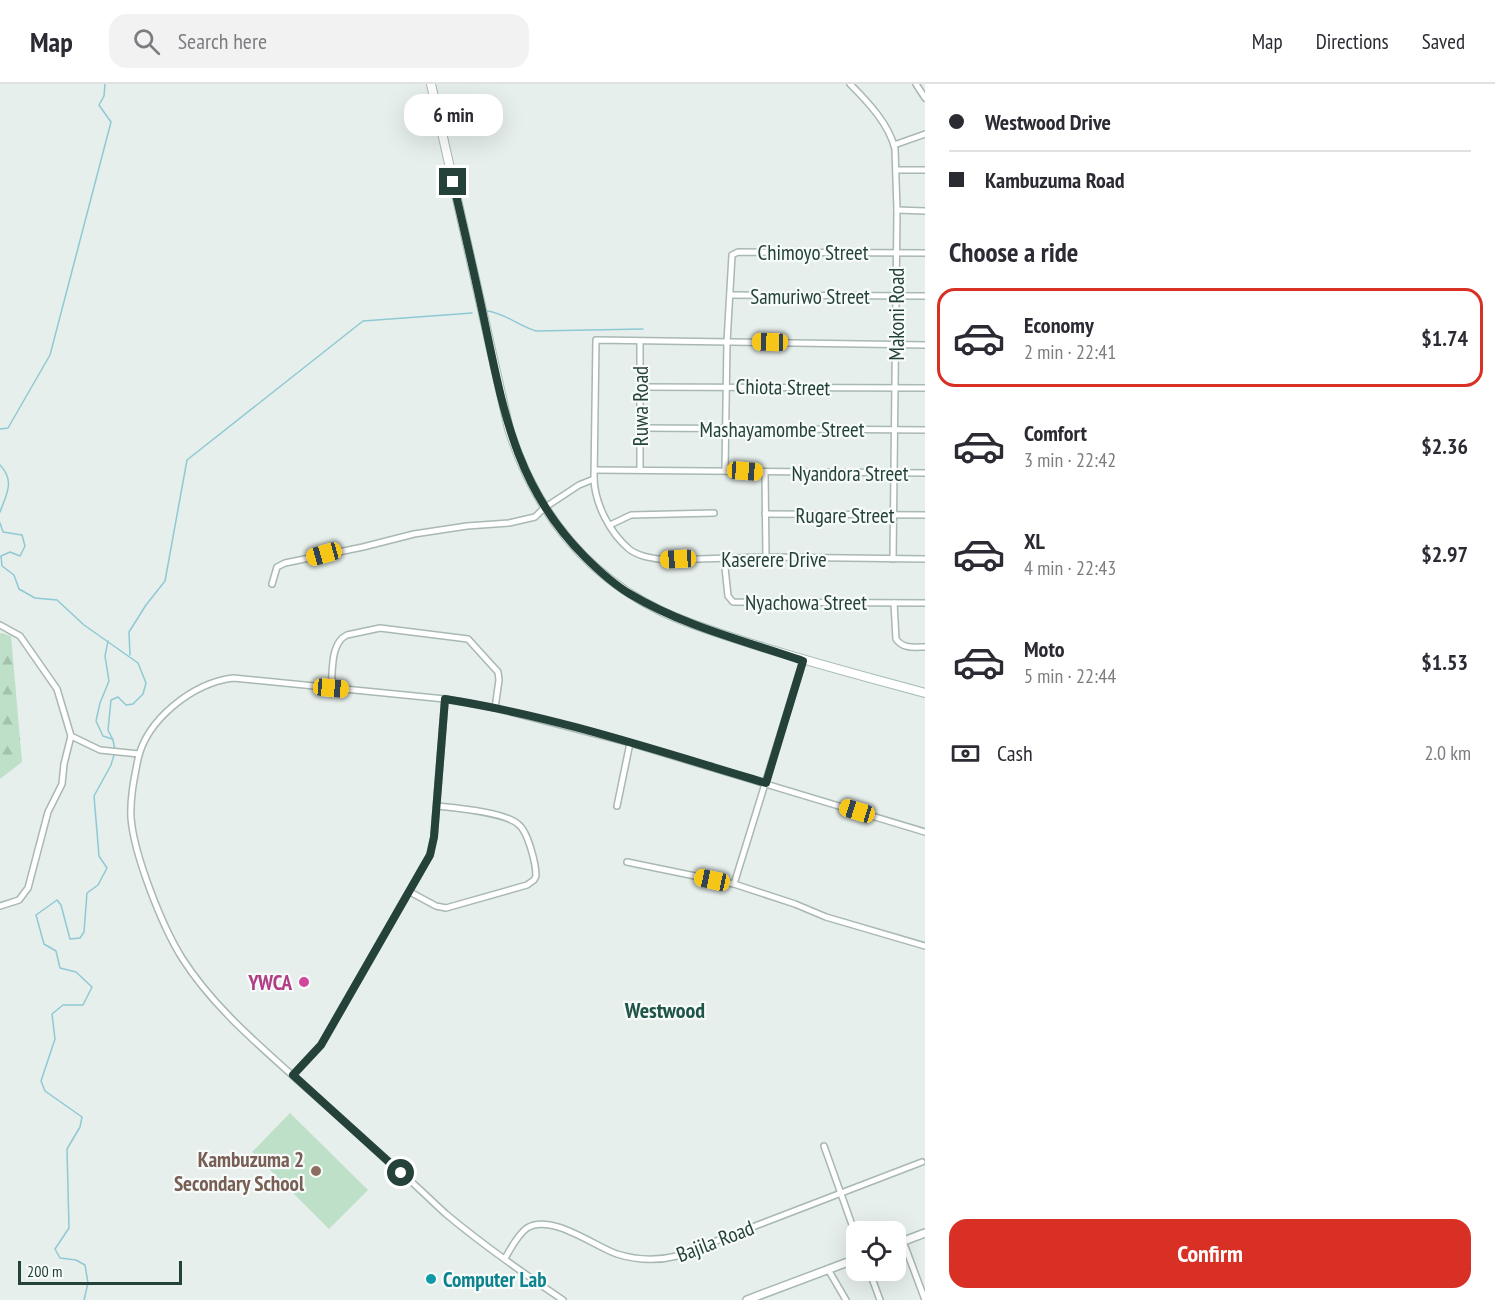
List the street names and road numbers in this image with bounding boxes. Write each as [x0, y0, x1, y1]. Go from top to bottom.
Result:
street label: Chimoyo Street [758, 239, 869, 266]
street label: Makoni Road [883, 268, 910, 360]
street label: Samuriwo Street [750, 283, 870, 310]
street label: Ruwa Road [627, 366, 654, 446]
street label: Chiota Street [735, 373, 831, 401]
street label: Mashayamombe Street [700, 416, 865, 443]
street label: Nyandora Street [791, 460, 909, 487]
street label: Rugare Street [795, 502, 895, 529]
street label: Kaserere Drive [721, 546, 827, 573]
street label: Nyachowa Street [745, 589, 867, 616]
street label: Bajila Road [672, 1214, 758, 1268]

